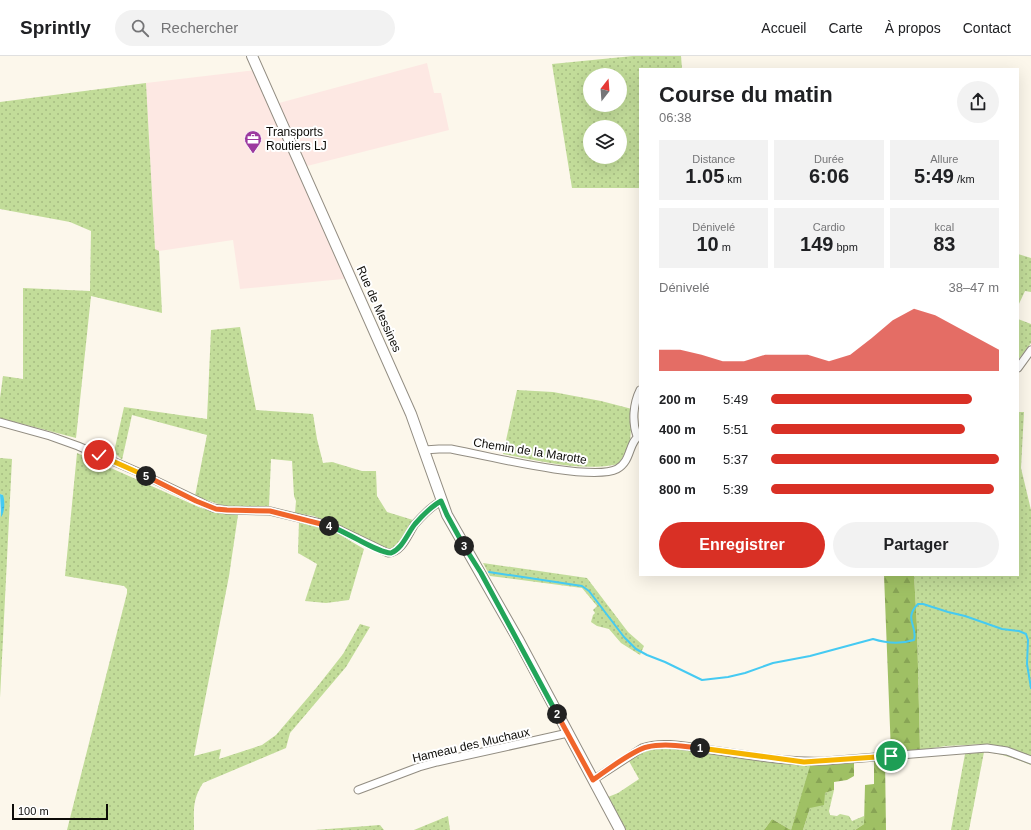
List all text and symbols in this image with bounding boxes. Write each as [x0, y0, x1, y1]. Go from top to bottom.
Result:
search box [115, 10, 395, 46]
text: Sprintly [20, 17, 91, 38]
icon: search [129, 17, 151, 39]
text: Rechercher [161, 19, 238, 36]
text: Accueil [761, 20, 806, 36]
text: Carte [828, 20, 863, 36]
text: À propos [885, 20, 941, 36]
text: Contact [963, 20, 1011, 36]
north arrow [583, 68, 627, 112]
map controls [583, 68, 627, 164]
button: share [957, 81, 999, 123]
text: Course du matin [659, 82, 833, 107]
text: 06:38 [659, 110, 692, 125]
button: layers [583, 120, 627, 164]
place label: Transports Routiers LJ [266, 125, 327, 153]
office icon: Transports Routiers LJ [243, 129, 263, 154]
text: Distance [692, 153, 735, 165]
text: Durée [814, 153, 844, 165]
text: Allure [930, 153, 958, 165]
text: 1.05 [685, 165, 724, 187]
text: 6:06 [809, 165, 849, 187]
text: 5:49 [914, 165, 954, 187]
text: km [724, 173, 742, 185]
text: /km [954, 173, 975, 185]
text: Dénivelé [692, 221, 735, 233]
text: Cardio [813, 221, 845, 233]
text: kcal [935, 221, 954, 233]
text: 10 [696, 233, 719, 255]
text: 149 [800, 233, 833, 255]
text: 83 [933, 233, 955, 255]
text: m [719, 241, 731, 253]
text: bpm [833, 241, 858, 253]
street label: Rue de Messines [354, 264, 404, 354]
text: Dénivelé [659, 280, 710, 295]
text: 38–47 m [948, 280, 999, 295]
text: 200 m [659, 392, 696, 407]
text: 5:49 [723, 392, 748, 407]
text: 400 m [659, 422, 696, 437]
text: 5:51 [723, 422, 748, 437]
street label: Chemin de la Marotte [472, 435, 588, 467]
pin [82, 438, 116, 472]
icon: check [88, 444, 110, 466]
text: 600 m [659, 452, 696, 467]
text: 5:37 [723, 452, 748, 467]
pin: 5 [136, 466, 156, 486]
text: 5 [143, 470, 149, 482]
text: 800 m [659, 482, 696, 497]
text: 5:39 [723, 482, 748, 497]
pin: 4 [319, 516, 339, 536]
text: 4 [326, 520, 332, 532]
button: Enregistrer [659, 522, 825, 568]
button: Partager [833, 522, 999, 568]
pin: 3 [454, 536, 474, 556]
text: 3 [461, 540, 467, 552]
pin: 2 [547, 704, 567, 724]
text: 2 [554, 708, 560, 720]
street label: Hameau des Muchaux [411, 725, 531, 765]
pin: 1 [690, 738, 710, 758]
pin [874, 739, 908, 773]
text: 1 [697, 742, 703, 754]
icon: arrive [880, 745, 902, 767]
scale bar [12, 802, 108, 821]
text: 100 m [18, 805, 49, 817]

